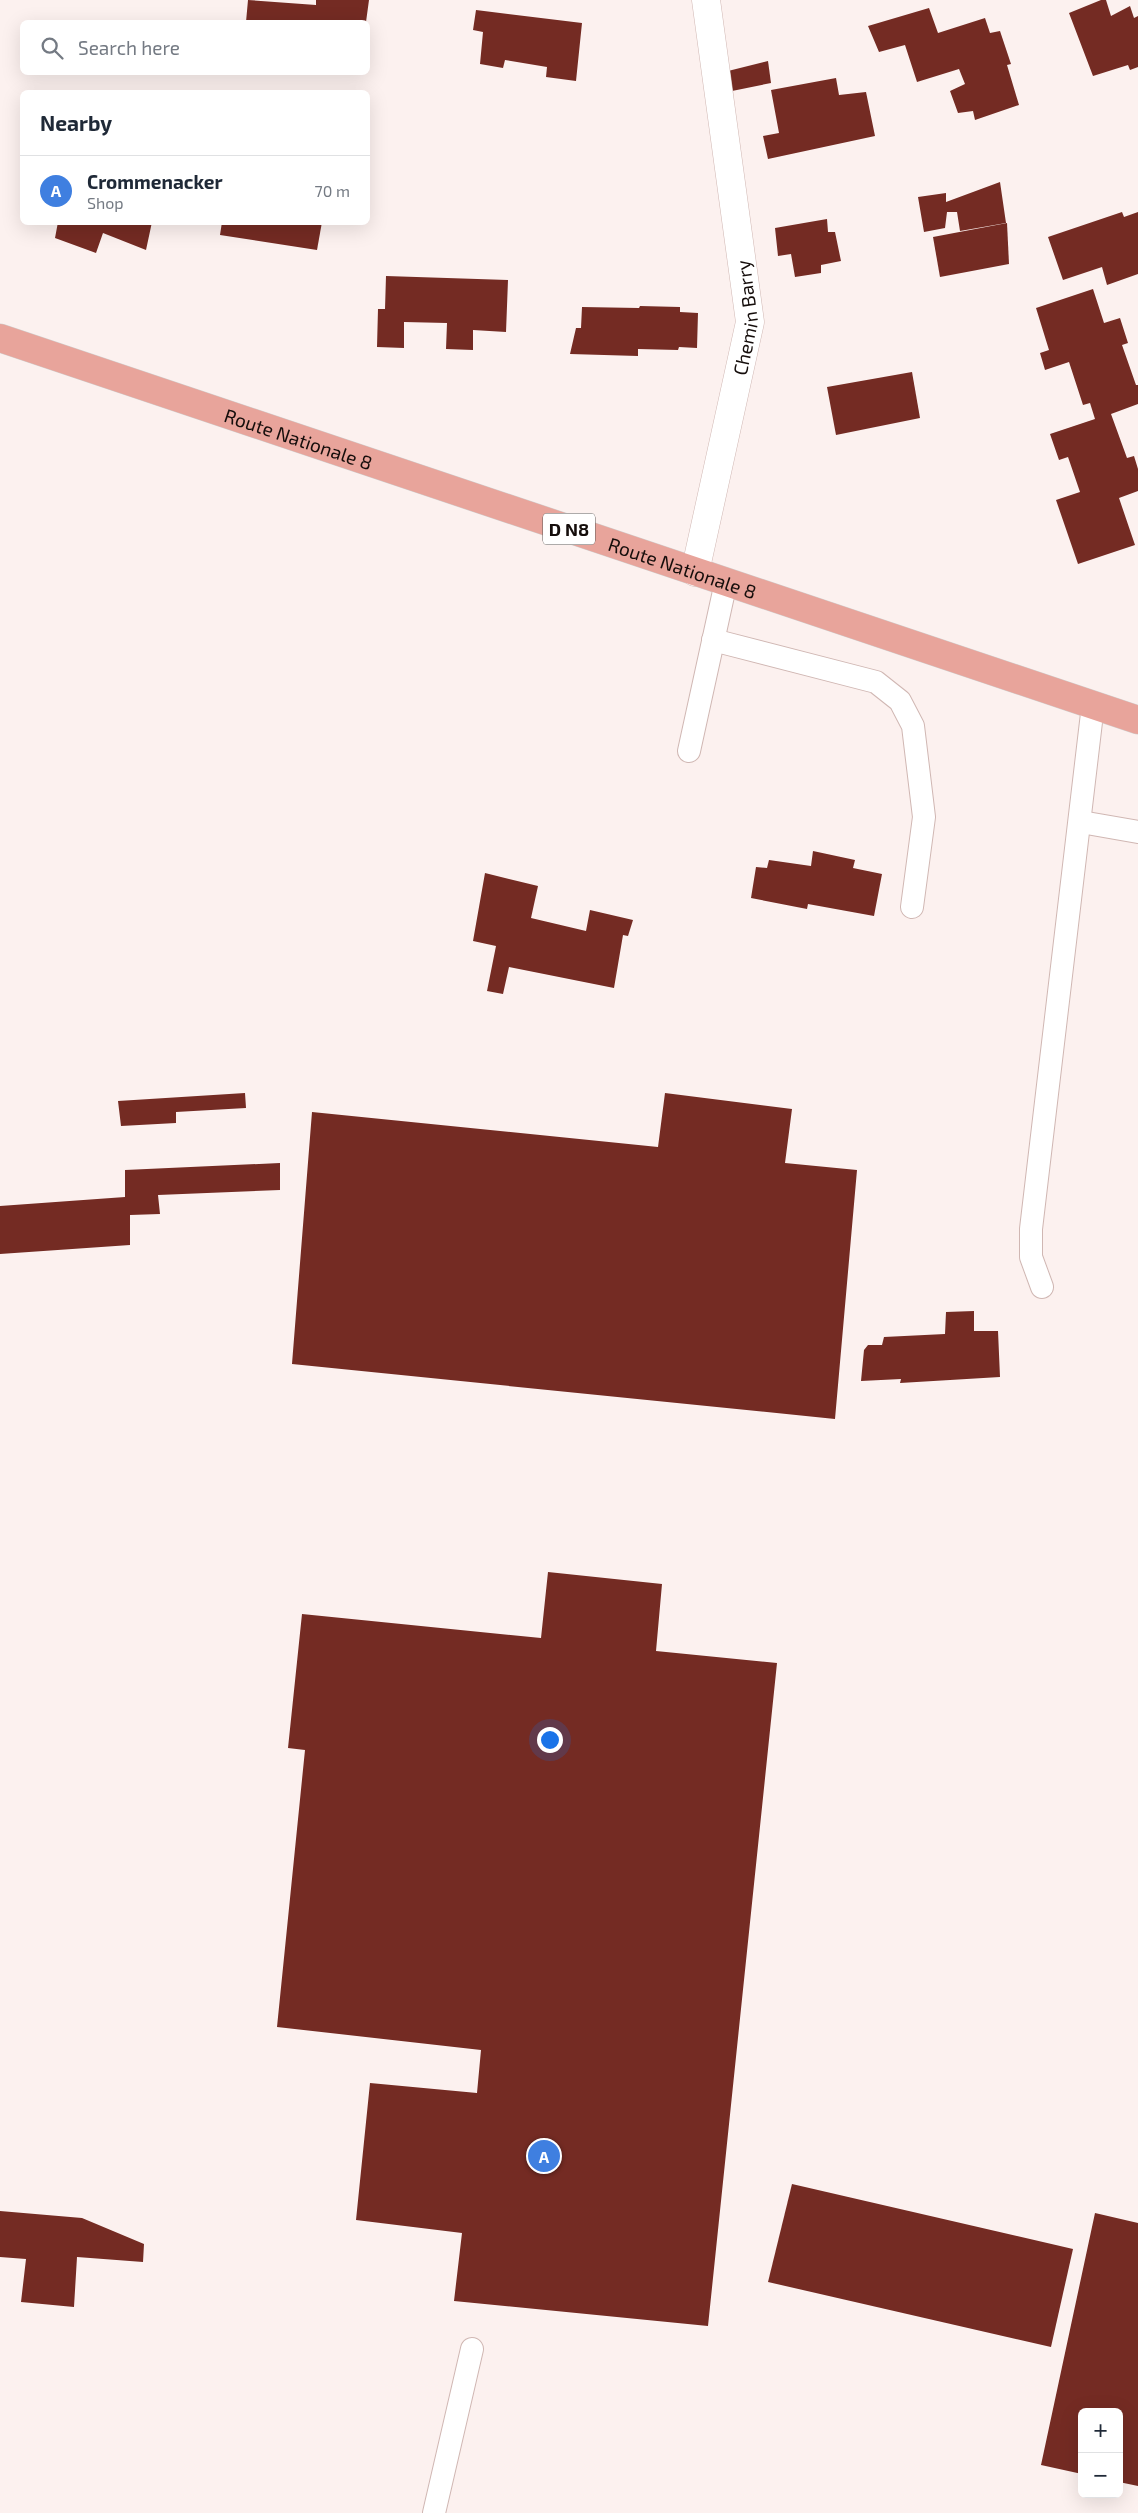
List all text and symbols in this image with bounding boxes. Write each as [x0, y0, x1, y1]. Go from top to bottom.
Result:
search box [20, 20, 370, 75]
icon: search [38, 34, 66, 62]
text: Search here [78, 36, 180, 59]
text: Nearby [40, 110, 112, 135]
text: Crommenacker [87, 170, 223, 193]
text: A [51, 181, 61, 200]
text: 70 m [315, 181, 350, 200]
text: Shop [87, 193, 124, 212]
street label: Chemin Barry [727, 259, 761, 377]
street label: Route Nationale 8 [222, 403, 376, 474]
road number: D N8 [543, 514, 595, 544]
street label: Route Nationale 8 [606, 532, 760, 603]
your location [537, 1727, 563, 1753]
pin: A [528, 2137, 560, 2175]
map controls [1078, 2408, 1123, 2498]
button: + [1078, 2408, 1123, 2453]
button: − [1078, 2453, 1123, 2498]

